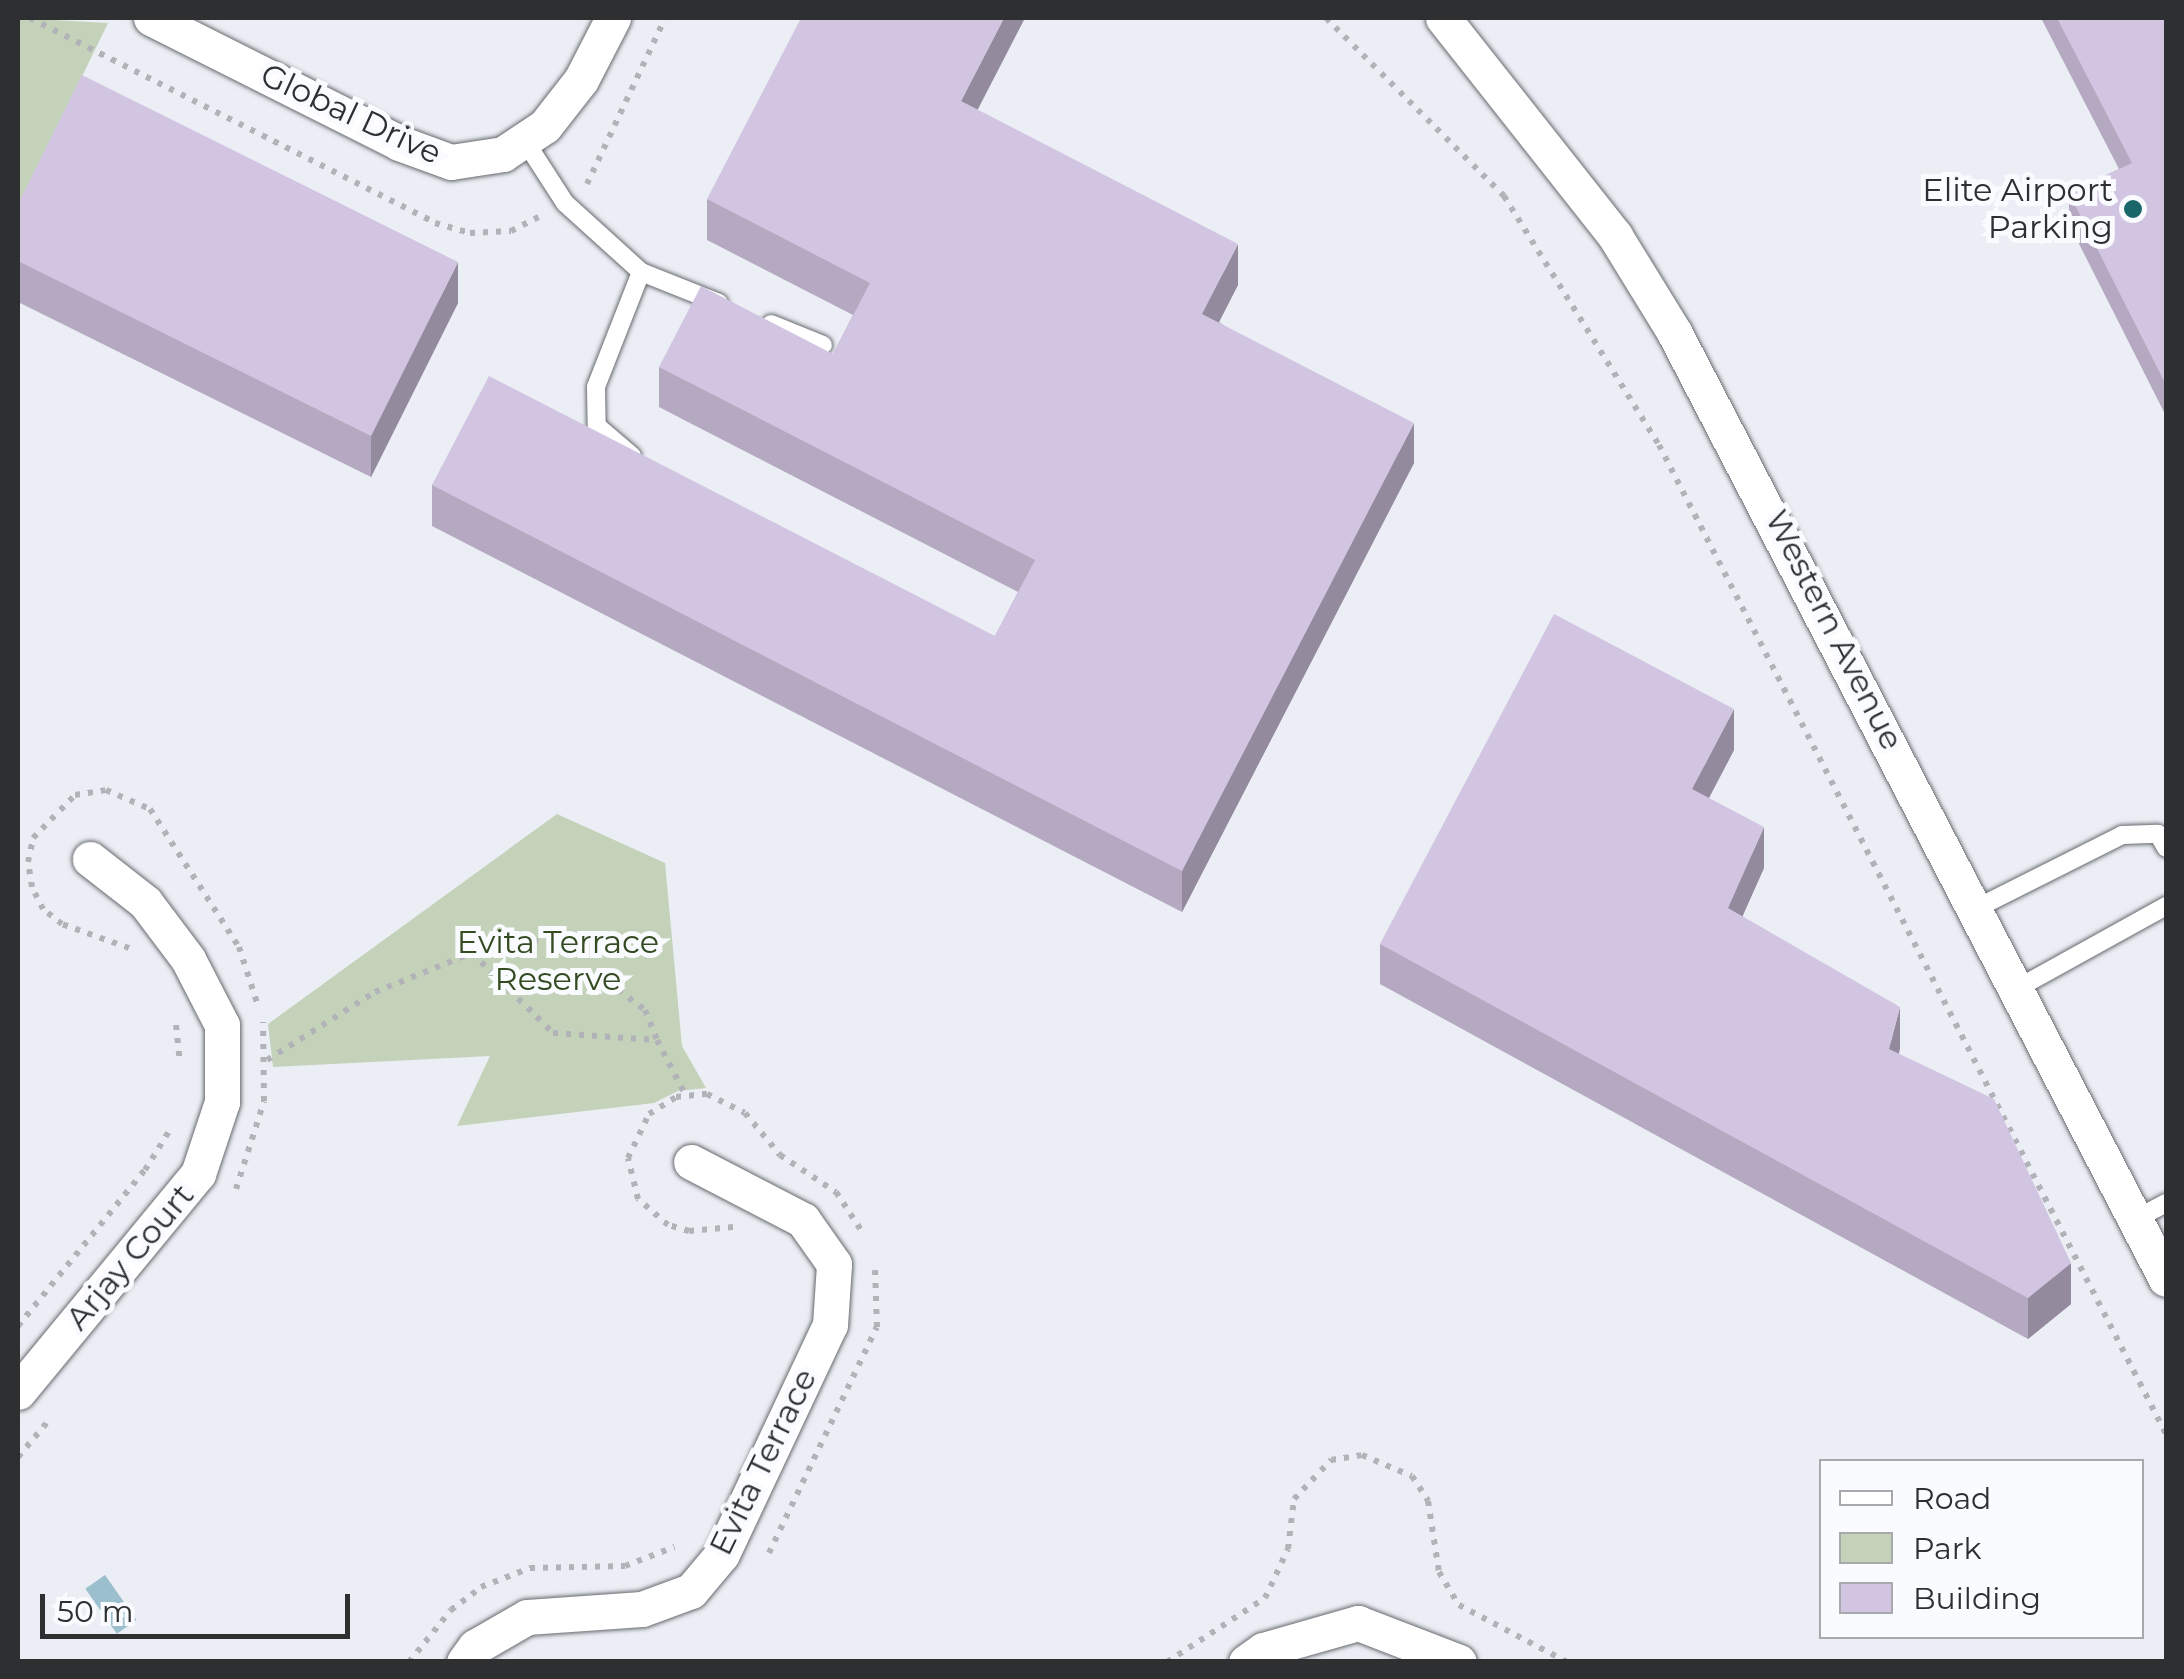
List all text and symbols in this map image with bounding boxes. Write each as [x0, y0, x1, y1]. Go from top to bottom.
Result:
street label: Global Drive [255, 55, 447, 173]
place label: Elite Airport Parking [1922, 172, 2113, 247]
marker: Elite Airport Parking [2122, 198, 2144, 220]
street label: Western Avenue [1757, 504, 1911, 756]
park label: Evita Terrace Reserve [457, 924, 659, 999]
street label: Arjay Court [58, 1176, 202, 1338]
street label: Evita Terrace [701, 1363, 825, 1561]
legend [1819, 1459, 2144, 1639]
text: Road [1913, 1480, 1991, 1517]
text: Park [1913, 1530, 1982, 1567]
scale bar [45, 1574, 355, 1636]
text: Building [1913, 1580, 2041, 1617]
text: 50 m [57, 1593, 134, 1630]

